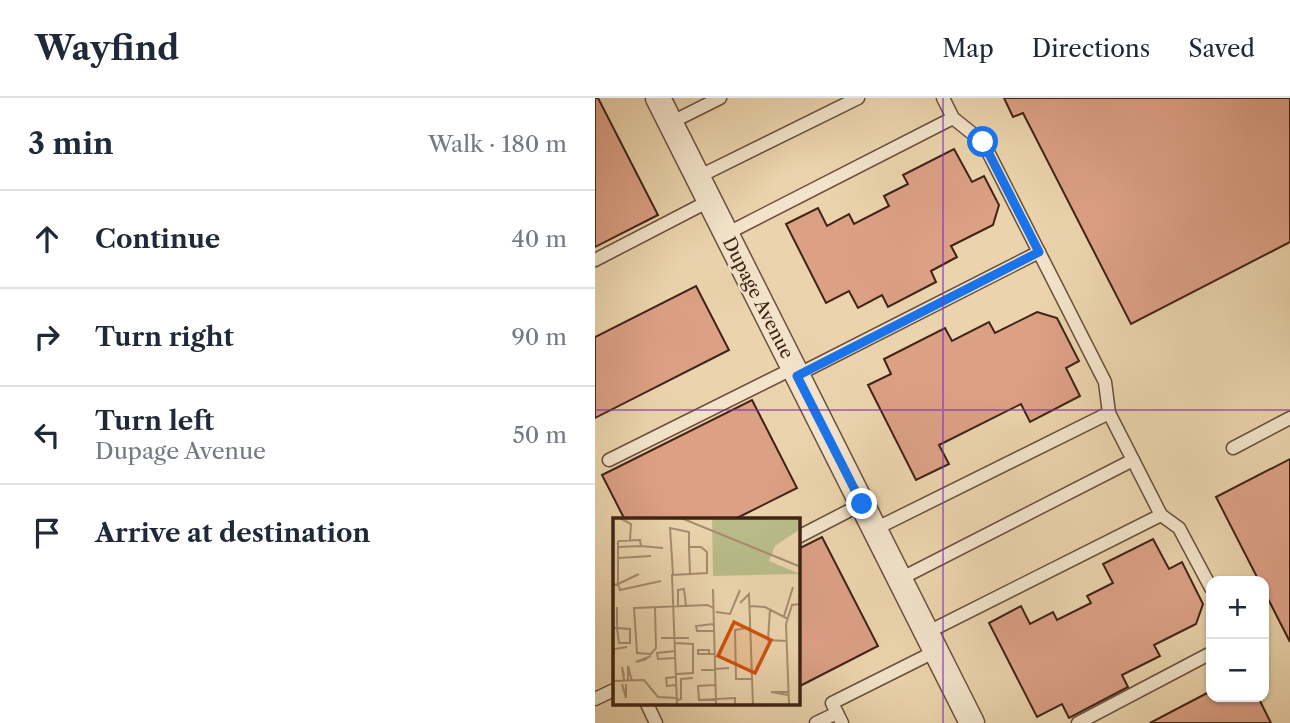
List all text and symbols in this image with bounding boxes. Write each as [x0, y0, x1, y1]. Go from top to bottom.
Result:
text: Wayfind [35, 28, 179, 69]
text: Map [942, 34, 994, 63]
text: Directions [1032, 34, 1150, 63]
text: Saved [1188, 34, 1255, 63]
text: 3 min [28, 125, 114, 162]
route start [967, 126, 998, 157]
text: Walk · 180 m [428, 130, 567, 158]
icon: ahead [28, 220, 66, 258]
text: Continue [95, 223, 220, 255]
text: 40 m [512, 225, 567, 253]
street label: Dupage Avenue [718, 233, 798, 363]
icon: right [28, 318, 66, 356]
text: Turn right [95, 321, 234, 353]
text: 90 m [511, 323, 567, 351]
text: Turn left [95, 405, 214, 437]
icon: left [28, 416, 66, 454]
text: 50 m [512, 421, 567, 449]
text: Dupage Avenue [95, 437, 266, 465]
route end [846, 488, 877, 519]
icon: arrive [28, 514, 66, 552]
text: Arrive at destination [95, 517, 370, 549]
inset map [613, 518, 800, 706]
map controls [1206, 576, 1269, 702]
button: + [1206, 576, 1269, 639]
button: − [1206, 639, 1269, 702]

